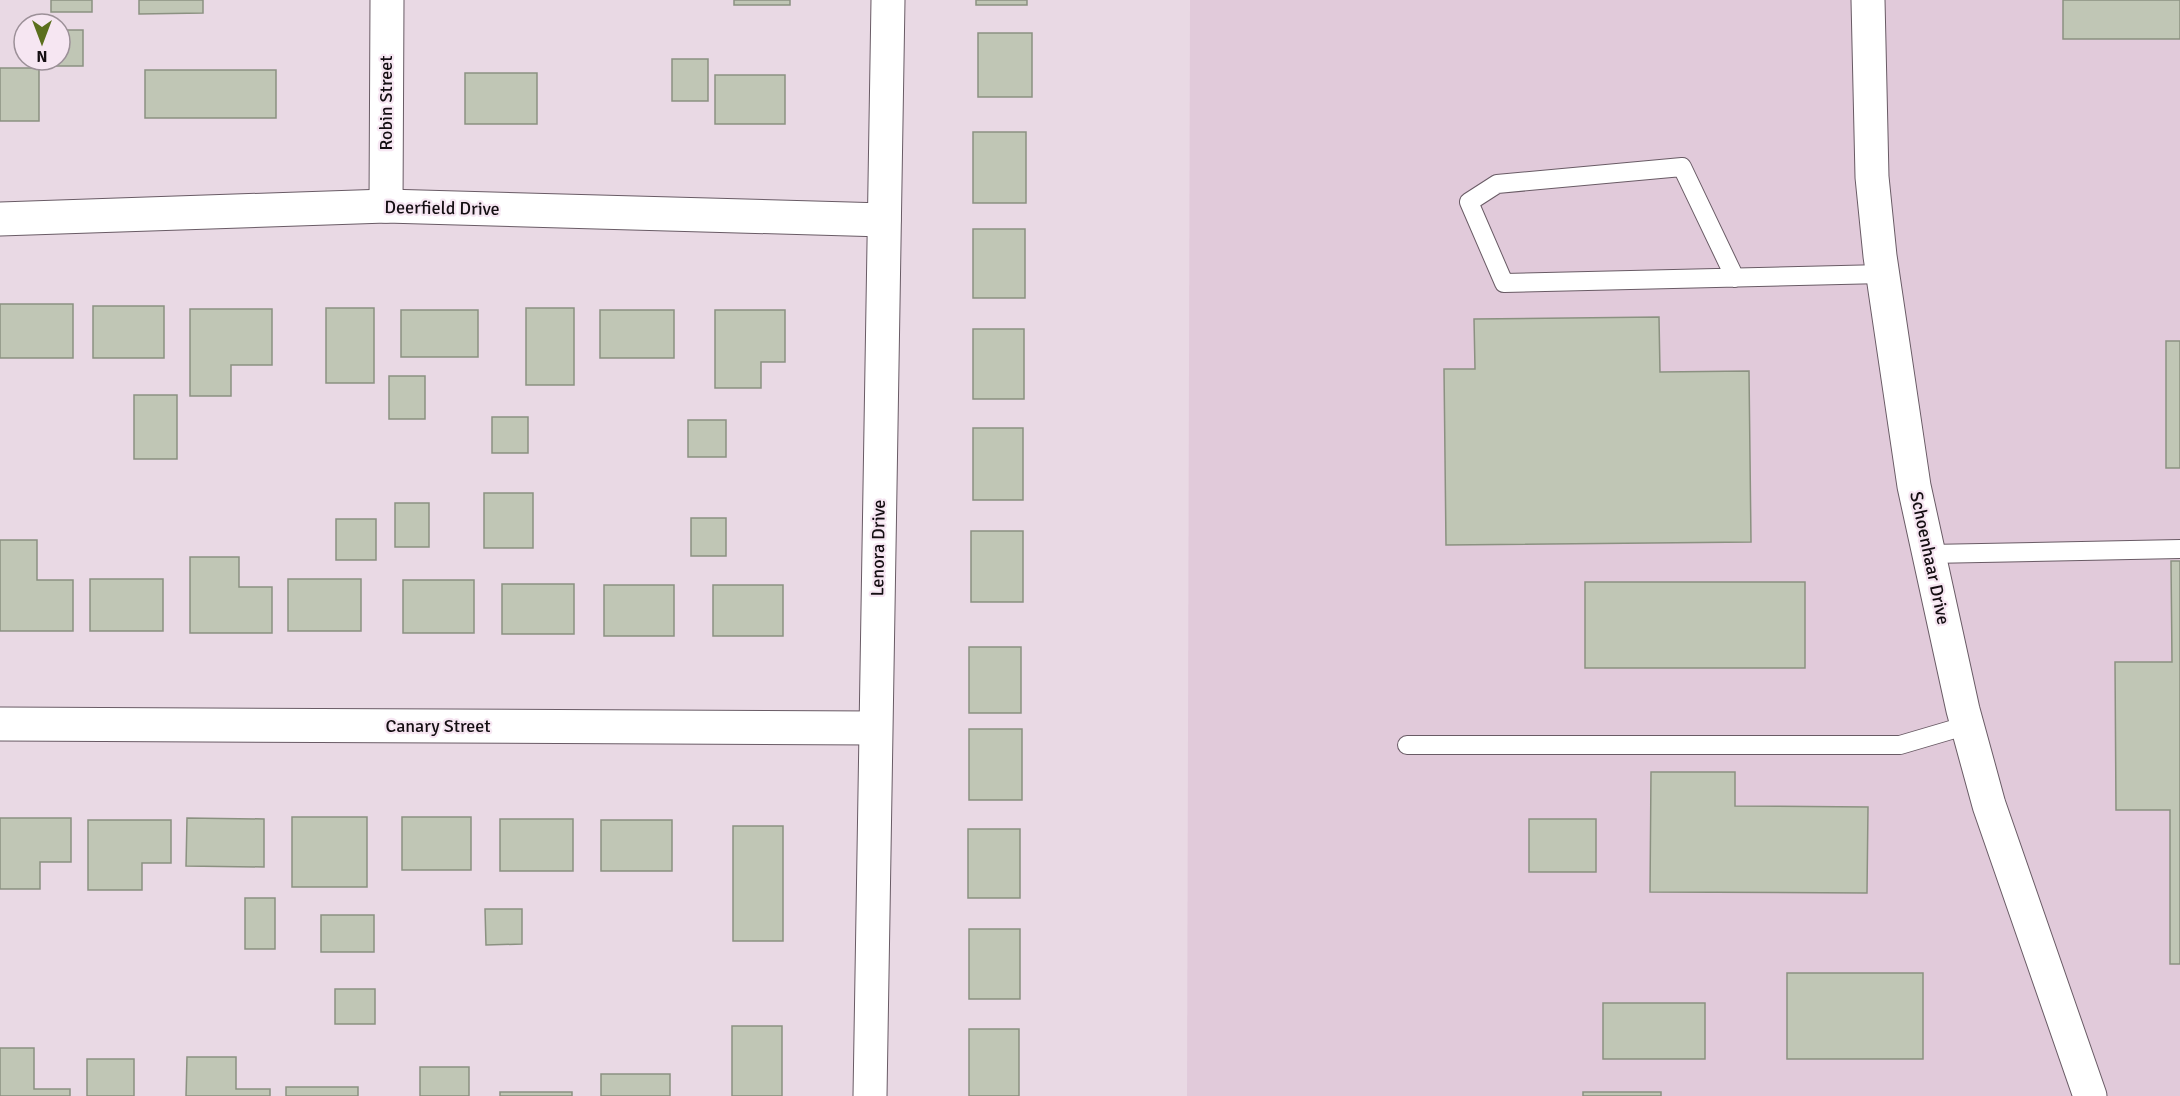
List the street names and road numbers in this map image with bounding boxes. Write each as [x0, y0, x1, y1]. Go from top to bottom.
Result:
street label: Robin Street [375, 56, 397, 150]
street label: Deerfield Drive [384, 196, 500, 220]
street label: Schoenhaar Drive [1905, 490, 1955, 626]
street label: Lenora Drive [866, 499, 890, 597]
street label: Canary Street [385, 715, 491, 737]

